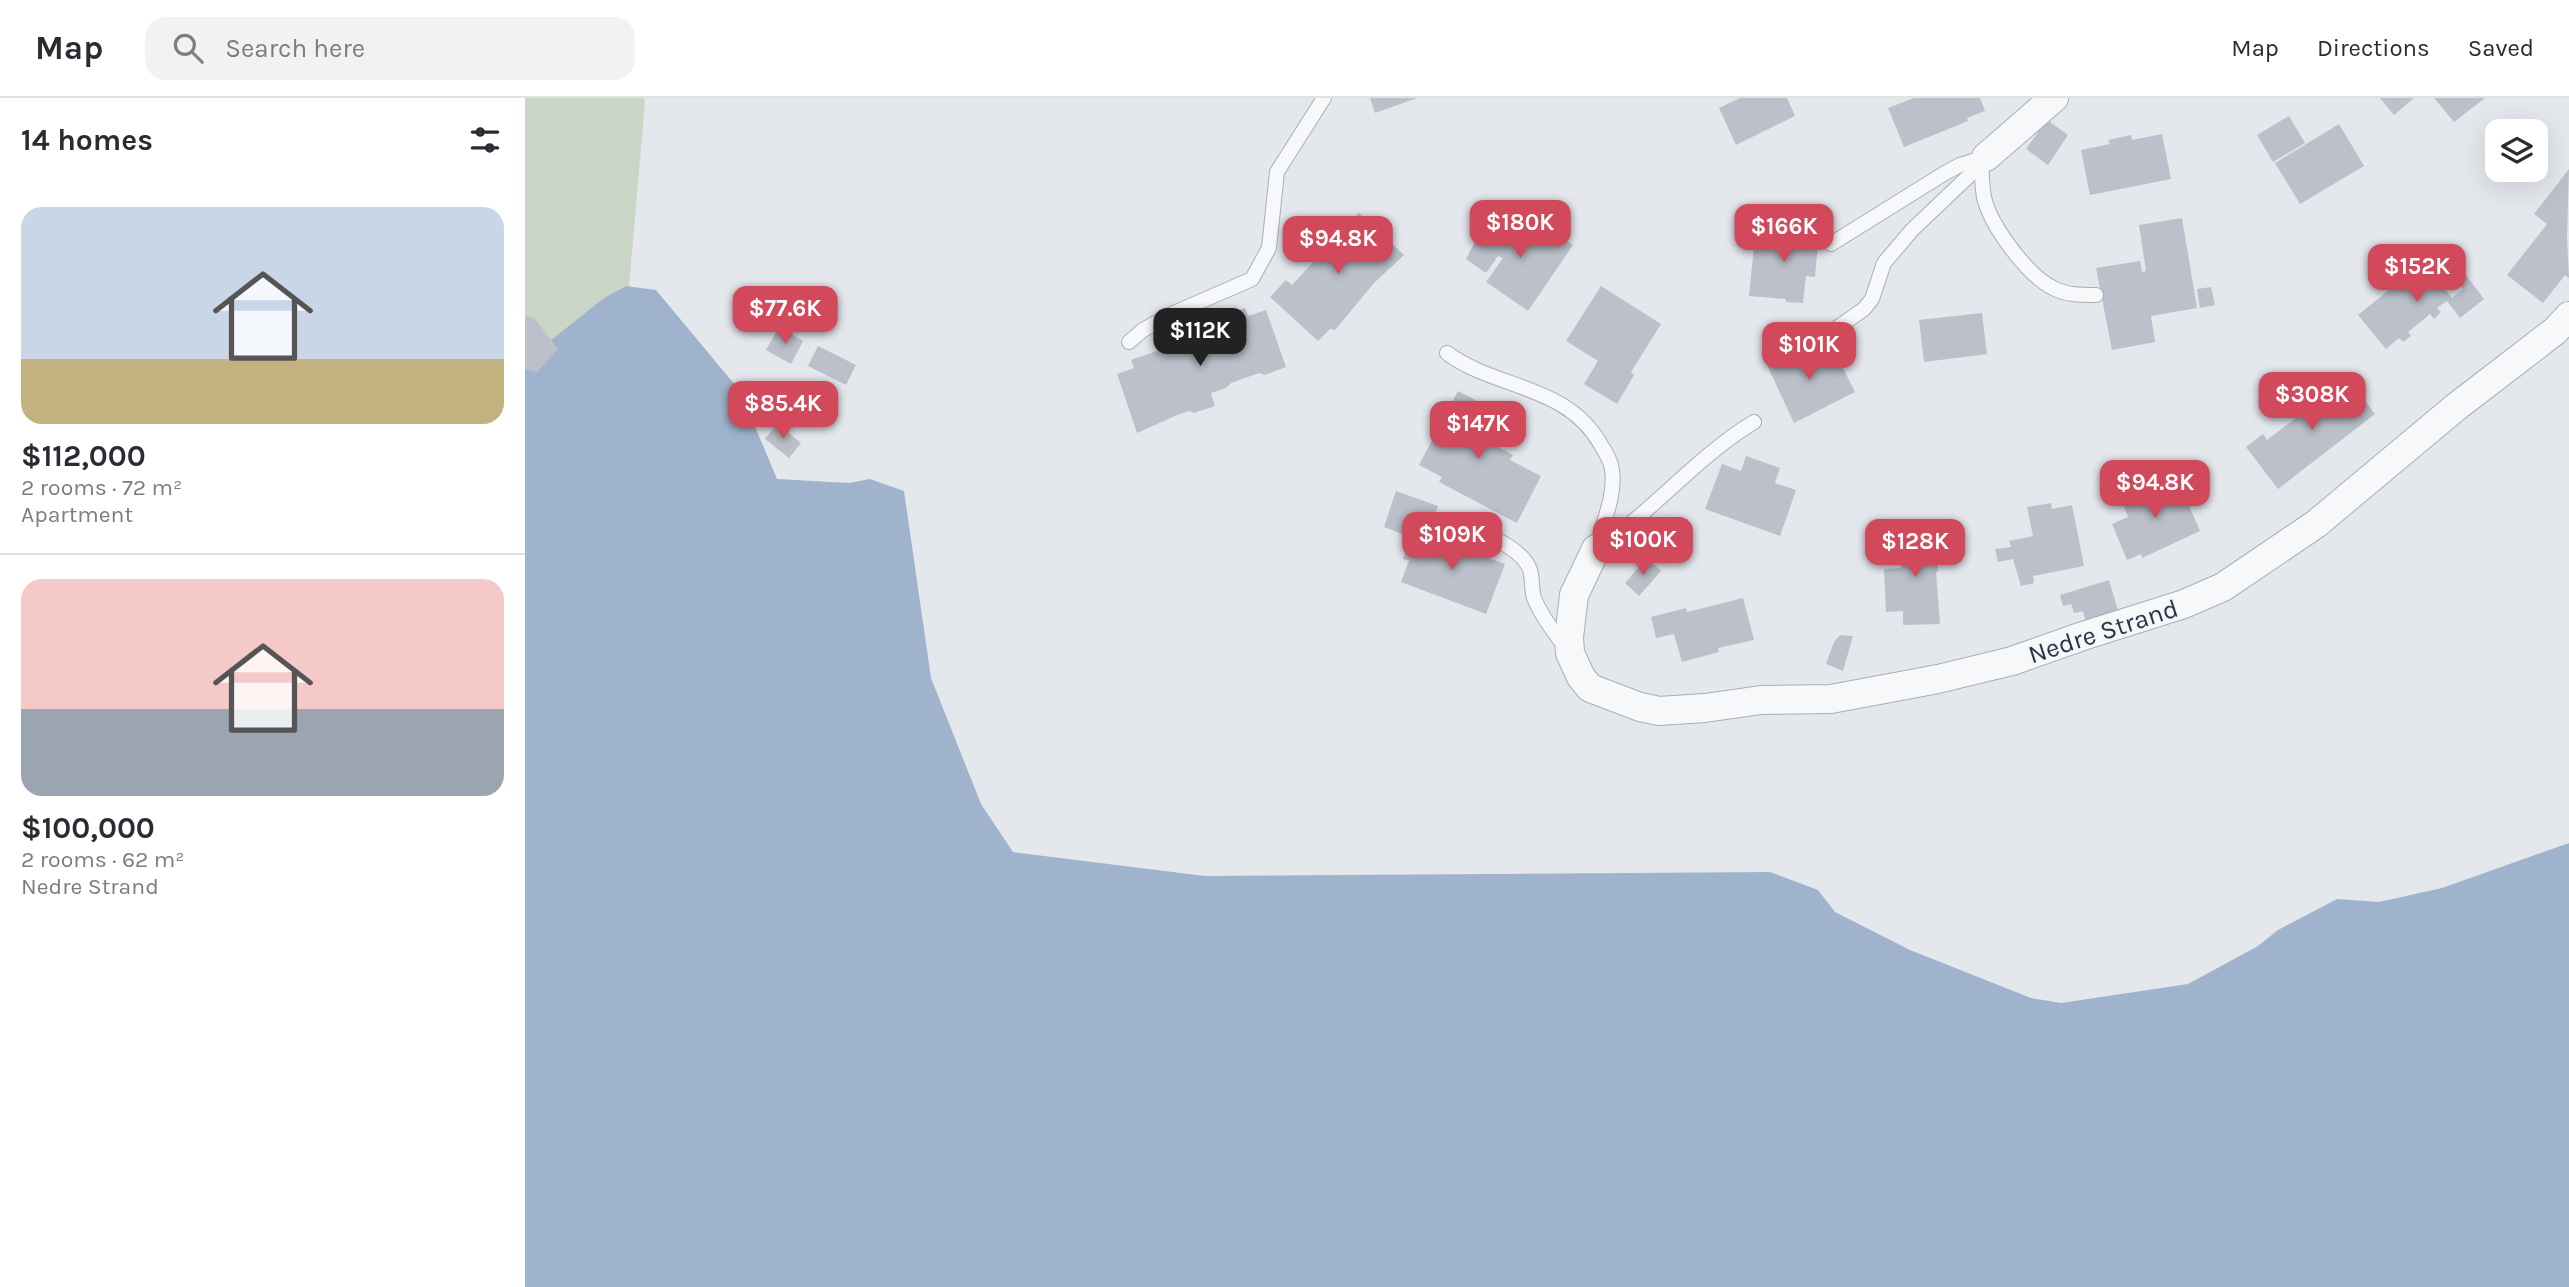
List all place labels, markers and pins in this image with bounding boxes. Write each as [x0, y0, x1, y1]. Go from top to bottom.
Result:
pin: $180K [1471, 200, 1569, 260]
pin: $166K [1735, 204, 1833, 264]
pin: $94.8K [1281, 216, 1395, 276]
pin: $152K [2368, 244, 2466, 304]
pin: $77.6K [728, 286, 842, 346]
pin: $112K [1151, 308, 1249, 368]
pin: $101K [1760, 322, 1858, 382]
pin: $308K [2263, 372, 2361, 432]
pin: $85.4K [726, 382, 840, 441]
pin: $147K [1429, 402, 1527, 461]
pin: $94.8K [2098, 460, 2212, 520]
pin: $109K [1403, 512, 1501, 572]
pin: $100K [1594, 518, 1692, 577]
pin: $128K [1866, 519, 1964, 579]

